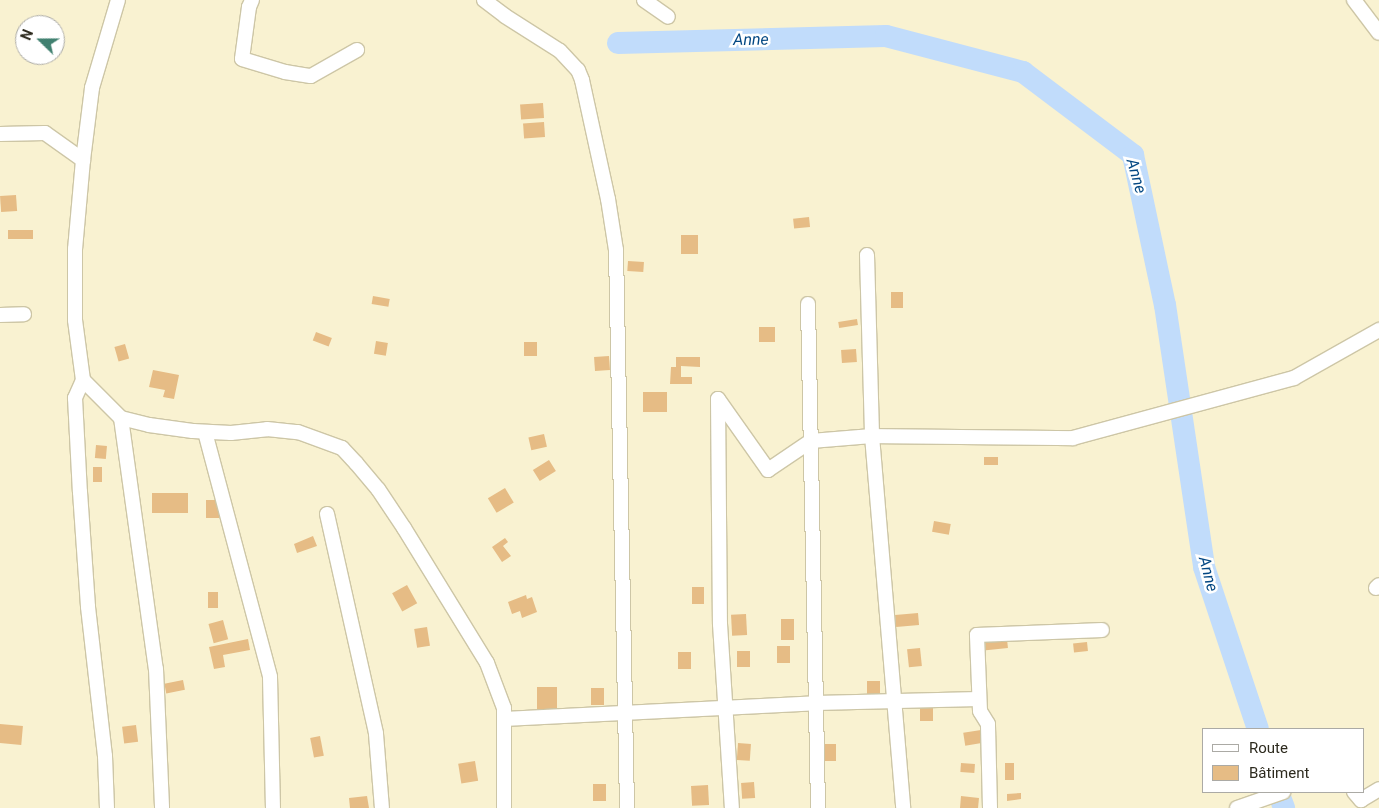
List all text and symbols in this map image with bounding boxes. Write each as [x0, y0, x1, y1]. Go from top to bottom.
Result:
north arrow [15, 15, 65, 65]
text: N [18, 27, 36, 42]
water label: Anne [733, 30, 769, 50]
water label: Anne [1122, 156, 1150, 196]
water label: Anne [1194, 554, 1222, 594]
legend [1202, 728, 1364, 793]
text: Route [1249, 739, 1288, 757]
text: Bâtiment [1249, 764, 1309, 782]

